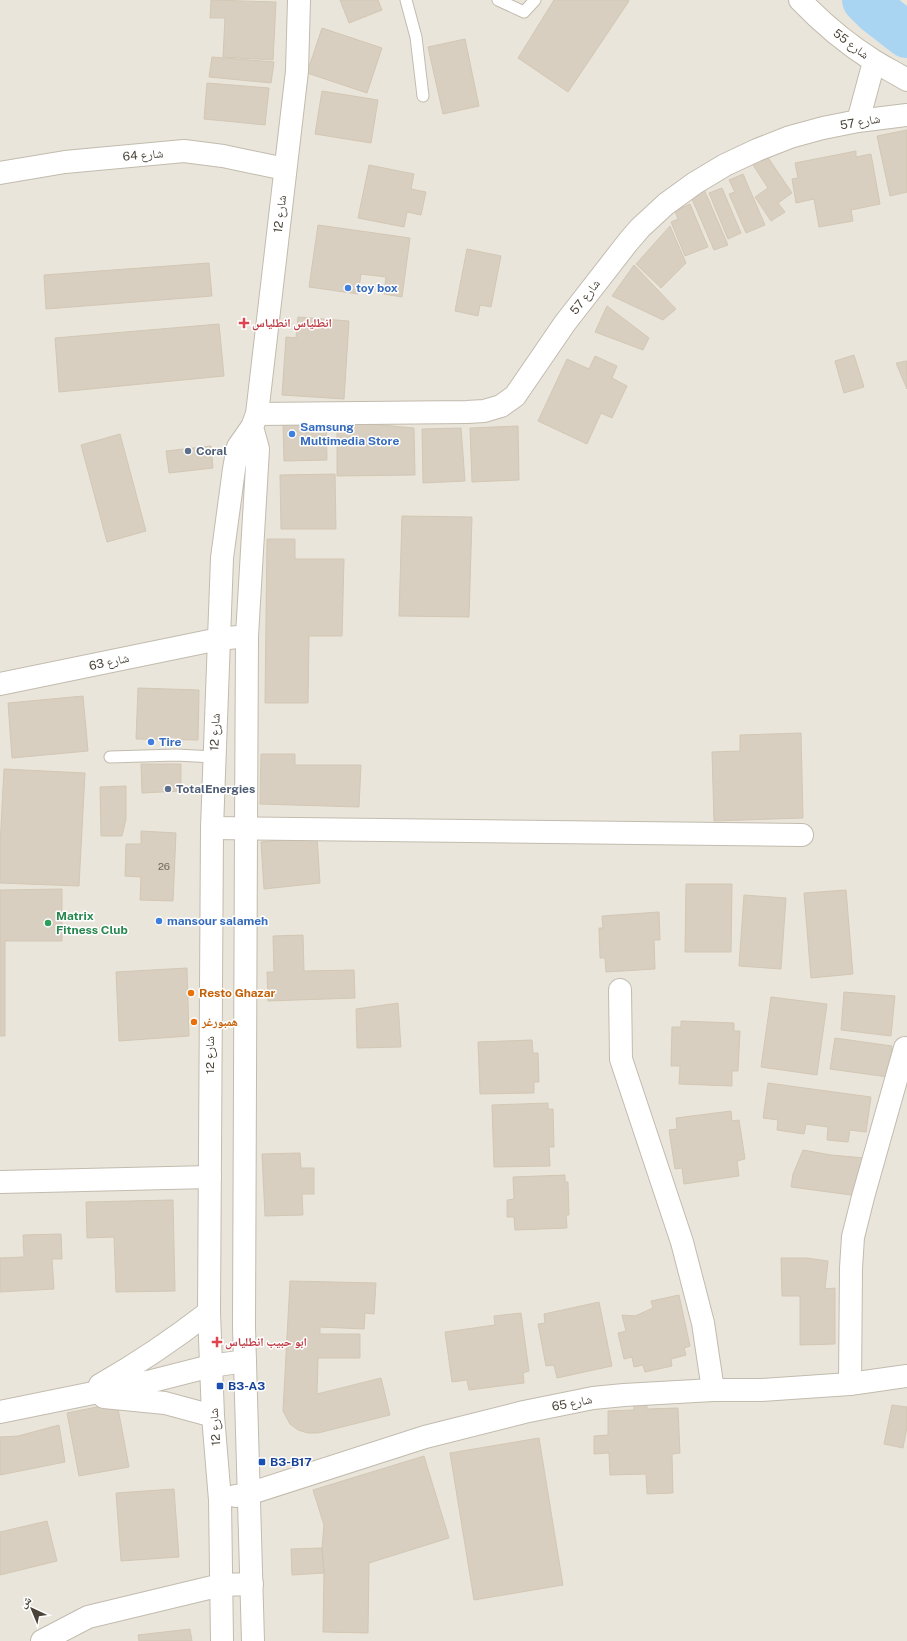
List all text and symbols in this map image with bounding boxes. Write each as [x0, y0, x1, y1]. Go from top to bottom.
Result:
street label: شارع 55 [830, 26, 872, 63]
street label: شارع 57 [839, 112, 881, 133]
street label: شارع 64 [122, 146, 164, 165]
street label: شارع 12 [271, 194, 290, 234]
street label: شارع 57 [567, 277, 604, 318]
place label: toy box [356, 281, 398, 295]
marker: toy box [343, 283, 353, 293]
place label: انطلياس انطلياس [252, 316, 332, 331]
marker: انطلياس انطلياس [239, 318, 249, 328]
place label: Samsung Multimedia Store [300, 420, 399, 448]
marker: Samsung Multimedia Store [287, 429, 297, 439]
place label: Coral [196, 444, 227, 458]
marker: Coral [183, 446, 193, 456]
street label: شارع 63 [88, 651, 131, 674]
street label: شارع 12 [207, 713, 224, 751]
place label: Tire [159, 735, 182, 749]
marker: Tire [146, 737, 156, 747]
place label: TotalEnergies [176, 782, 255, 796]
marker: TotalEnergies [163, 784, 173, 794]
house number: 26 [158, 860, 170, 872]
place label: Matrix Fitness Club [56, 909, 128, 937]
place label: mansour salameh [167, 914, 268, 928]
marker: mansour salameh [154, 916, 164, 926]
marker: Matrix Fitness Club [43, 918, 53, 928]
place label: Resto Ghazar [199, 986, 276, 1000]
marker: Resto Ghazar [186, 988, 196, 998]
place label: همبورغر [201, 1015, 238, 1029]
marker: همبورغر [189, 1017, 199, 1027]
street label: شارع 12 [203, 1036, 218, 1074]
place label: ابو حبيب انطلياس [225, 1335, 307, 1350]
marker: ابو حبيب انطلياس [212, 1337, 222, 1347]
place label: B3-A3 [228, 1379, 265, 1393]
marker: B3-A3 [215, 1381, 225, 1391]
street label: شارع 65 [551, 1392, 594, 1415]
street label: شارع 12 [207, 1407, 224, 1446]
place label: B3-B17 [270, 1455, 312, 1469]
marker: B3-B17 [257, 1457, 267, 1467]
north arrow [12, 1589, 52, 1629]
text: ش [17, 1593, 35, 1612]

